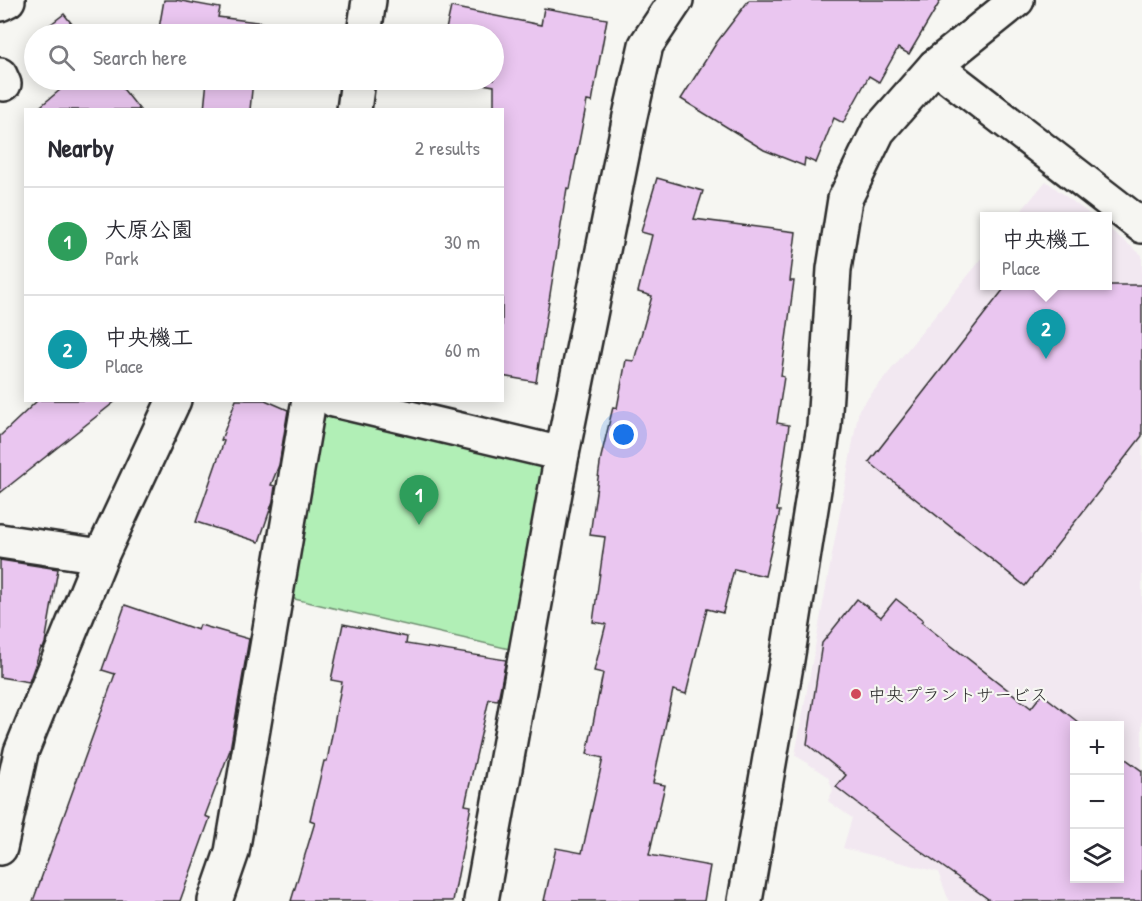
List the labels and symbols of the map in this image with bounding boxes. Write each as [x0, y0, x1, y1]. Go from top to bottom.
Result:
pin: 2 [1026, 310, 1066, 359]
your location [609, 420, 638, 449]
pin: 1 [400, 476, 438, 525]
place label: 中央プラントサービス [868, 682, 1048, 707]
marker: 中央プラントサービス [849, 687, 863, 701]

